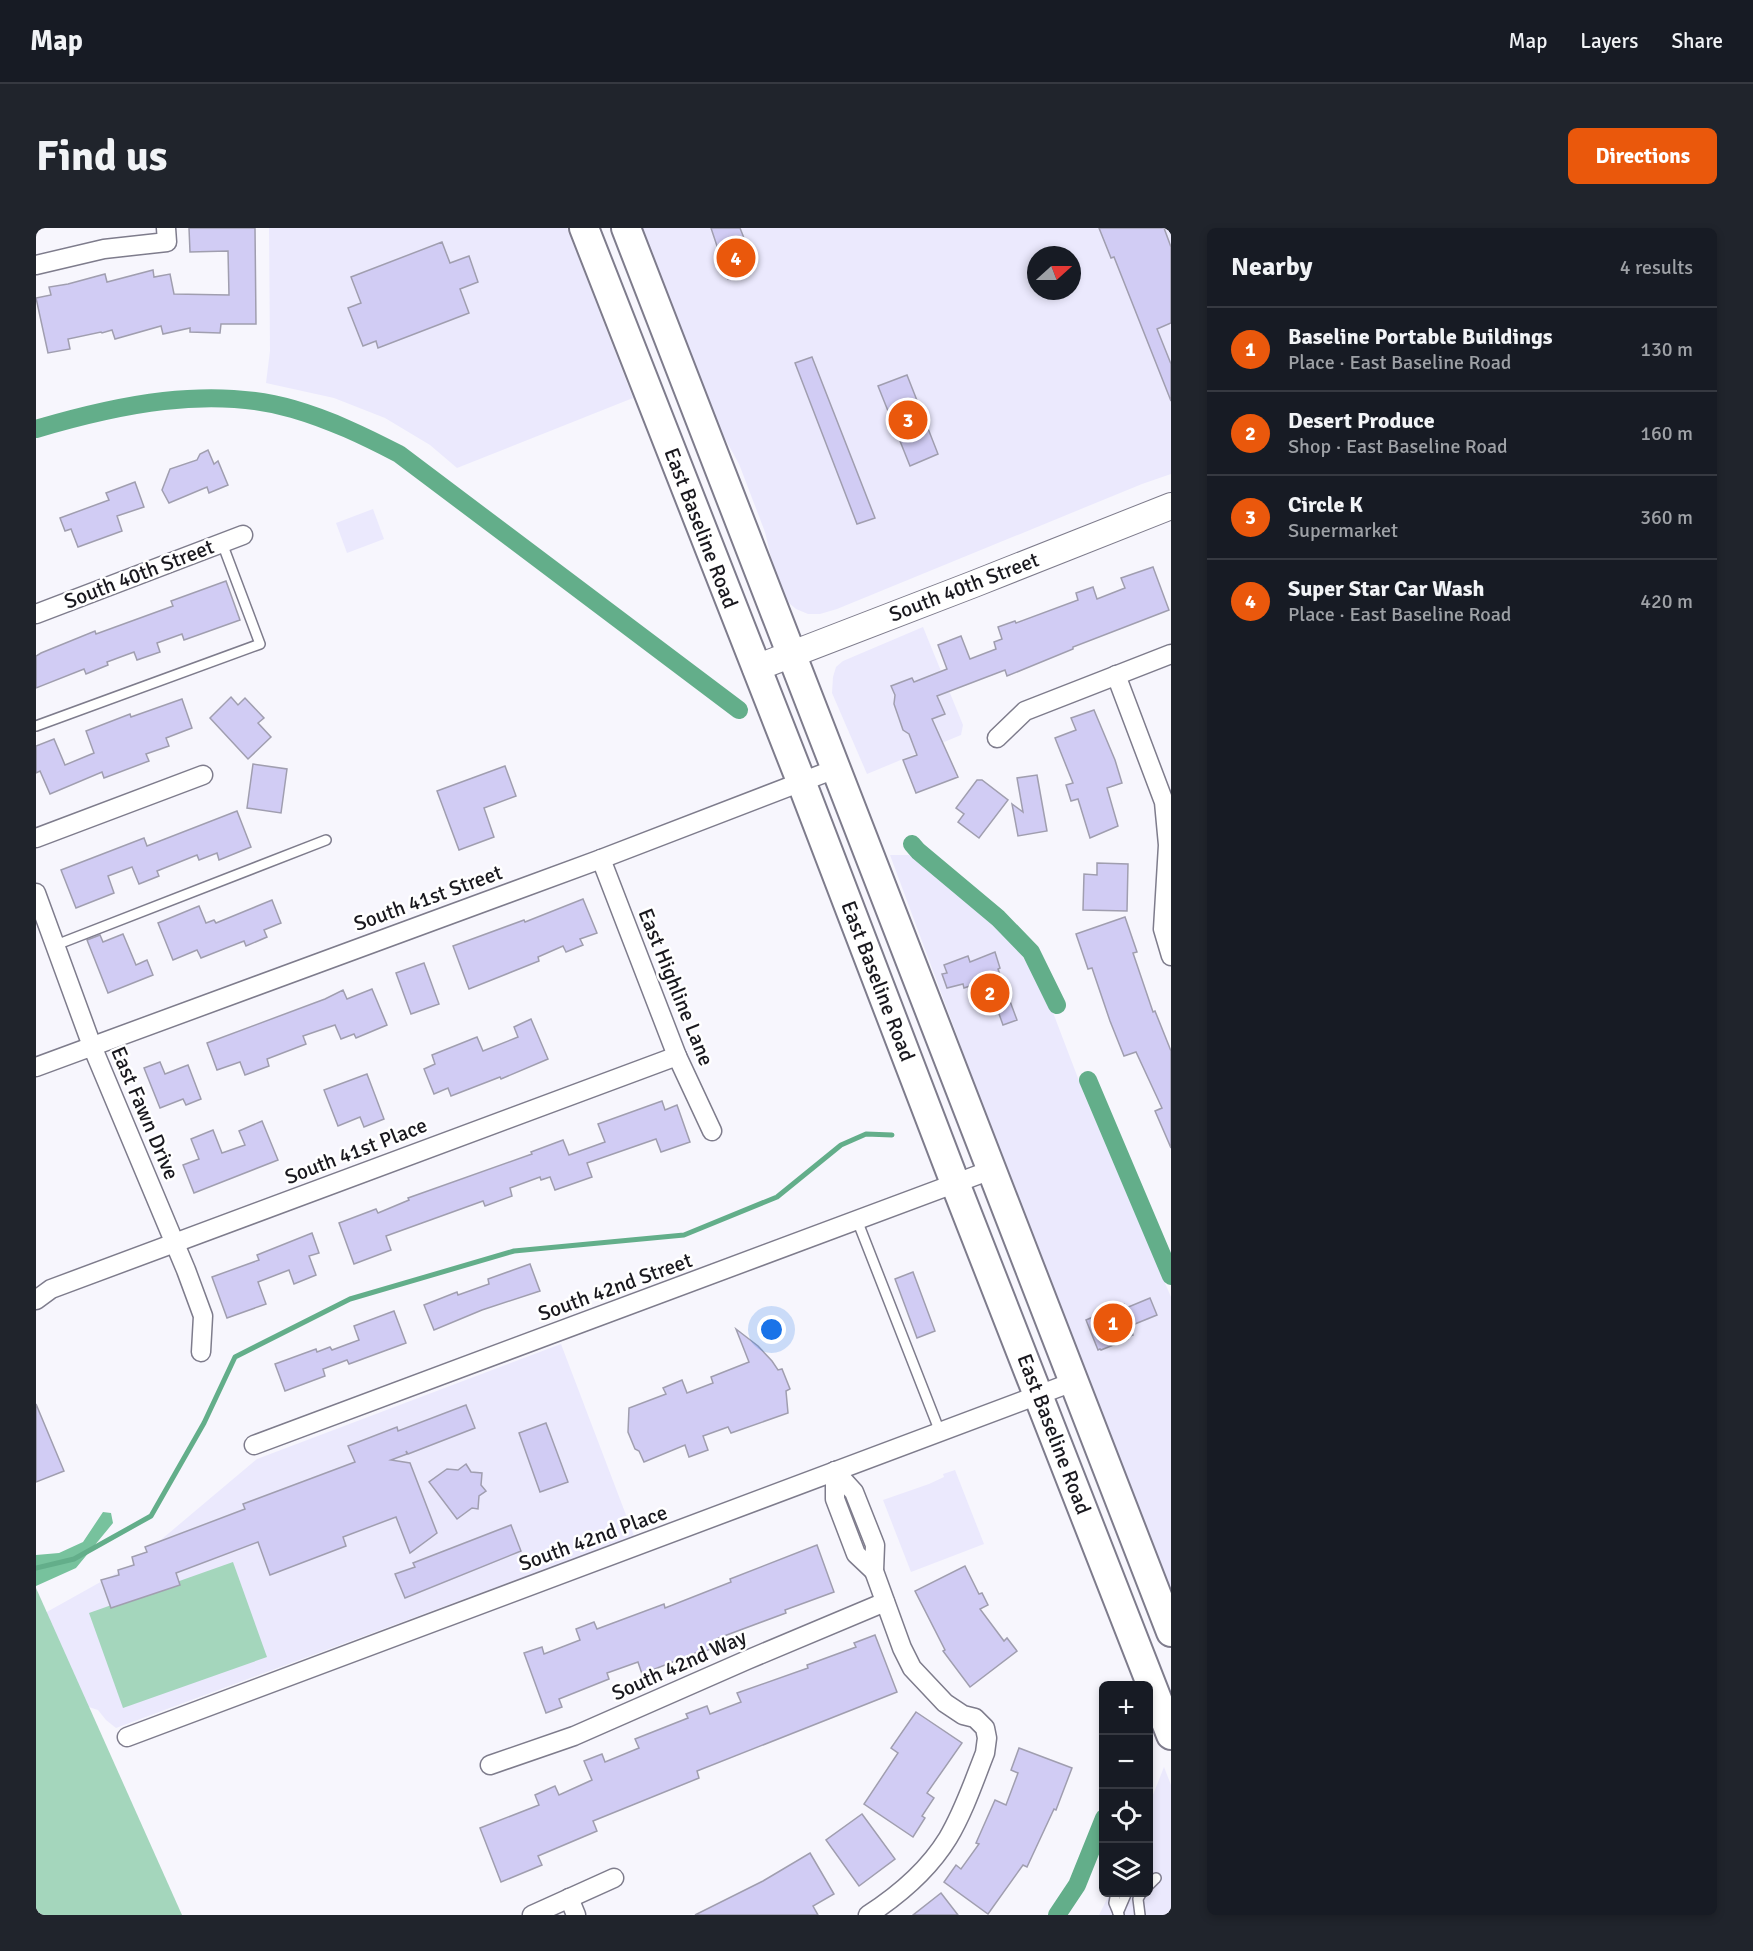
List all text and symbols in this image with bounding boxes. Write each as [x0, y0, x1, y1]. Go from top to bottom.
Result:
text: Map [30, 24, 83, 58]
text: Map [1509, 28, 1547, 54]
text: Layers [1580, 28, 1638, 54]
text: Share [1671, 28, 1723, 54]
button: Directions [1568, 128, 1717, 184]
text: Find us [36, 131, 167, 182]
pin: 4 [716, 236, 756, 280]
north arrow [1027, 246, 1081, 300]
text: Nearby [1231, 251, 1312, 283]
text: 4 results [1620, 255, 1693, 280]
text: Baseline Portable Buildings [1288, 323, 1553, 350]
text: 1 [1245, 337, 1256, 362]
text: 130 m [1640, 337, 1693, 362]
text: Place · East Baseline Road [1288, 350, 1511, 375]
pin: 3 [888, 398, 928, 442]
text: Desert Produce [1288, 407, 1435, 434]
text: 2 [1245, 421, 1256, 446]
text: 160 m [1640, 421, 1693, 446]
text: Shop · East Baseline Road [1288, 434, 1508, 459]
street label: East Baseline Road [658, 444, 744, 612]
text: Circle K [1288, 491, 1363, 518]
text: 3 [1245, 505, 1256, 530]
text: 360 m [1640, 505, 1693, 530]
text: Supermarket [1288, 518, 1398, 543]
street label: South 40th Street [60, 534, 218, 614]
street label: South 40th Street [885, 547, 1043, 627]
text: Super Star Car Wash [1288, 575, 1484, 602]
text: 4 [1245, 589, 1256, 614]
text: 420 m [1640, 589, 1693, 614]
text: Place · East Baseline Road [1288, 602, 1511, 627]
street label: South 41st Street [350, 859, 506, 937]
street label: East Baseline Road [835, 897, 921, 1065]
street label: East Highline Lane [633, 904, 719, 1070]
pin: 2 [970, 970, 1010, 1016]
street label: East Fawn Drive [105, 1042, 185, 1184]
street label: South 41st Place [281, 1112, 431, 1190]
street label: South 42nd Street [534, 1247, 696, 1327]
pin: 1 [1094, 1300, 1132, 1346]
your location [757, 1315, 786, 1344]
street label: East Baseline Road [1011, 1350, 1097, 1518]
street label: South 42nd Place [515, 1499, 671, 1577]
street label: South 42nd Way [608, 1624, 751, 1706]
map controls [1099, 1681, 1153, 1897]
button: + [1099, 1681, 1153, 1735]
button: − [1099, 1735, 1153, 1789]
button: locate [1099, 1789, 1153, 1843]
button: layers [1099, 1843, 1153, 1897]

